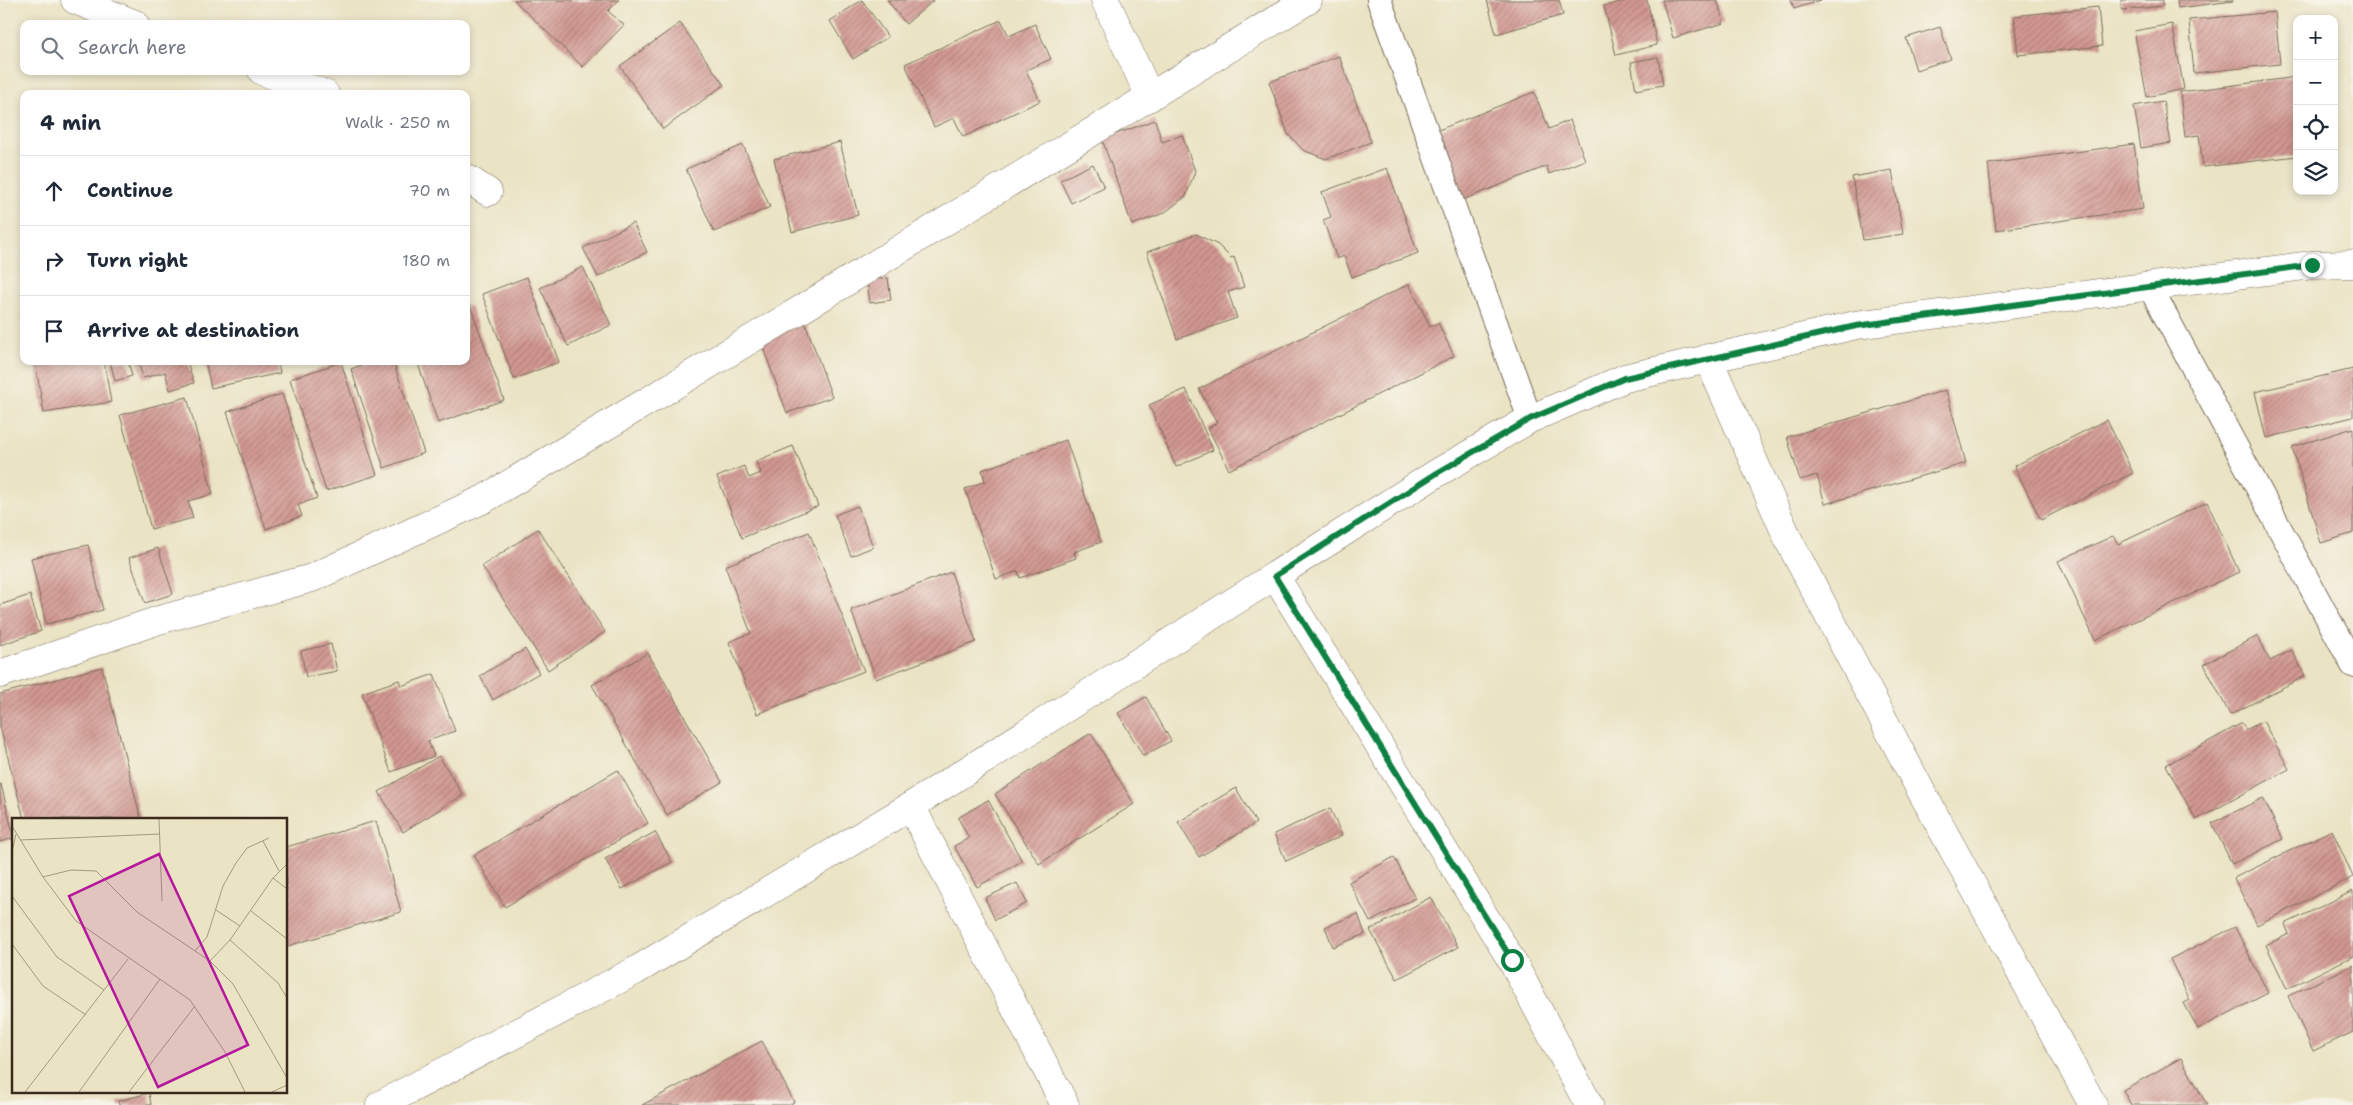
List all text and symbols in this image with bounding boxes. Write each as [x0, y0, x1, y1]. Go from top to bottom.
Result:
map controls [2293, 15, 2338, 195]
button: + [2293, 15, 2338, 60]
search box [20, 20, 470, 75]
icon: search [38, 34, 66, 62]
text: Search here [78, 35, 187, 60]
button: − [2293, 60, 2338, 105]
button: locate [2293, 105, 2338, 150]
text: 4 min [40, 109, 101, 137]
text: Walk · 250 m [345, 112, 450, 133]
button: layers [2293, 150, 2338, 195]
icon: ahead [40, 177, 68, 205]
text: Continue [87, 178, 173, 203]
text: 70 m [409, 180, 450, 201]
icon: right [40, 247, 68, 275]
text: Turn right [87, 248, 188, 273]
text: 180 m [402, 250, 450, 271]
route end [2301, 254, 2324, 277]
icon: arrive [40, 317, 68, 345]
text: Arrive at destination [87, 318, 299, 343]
inset map [12, 818, 288, 1092]
route start [1501, 949, 1524, 972]

